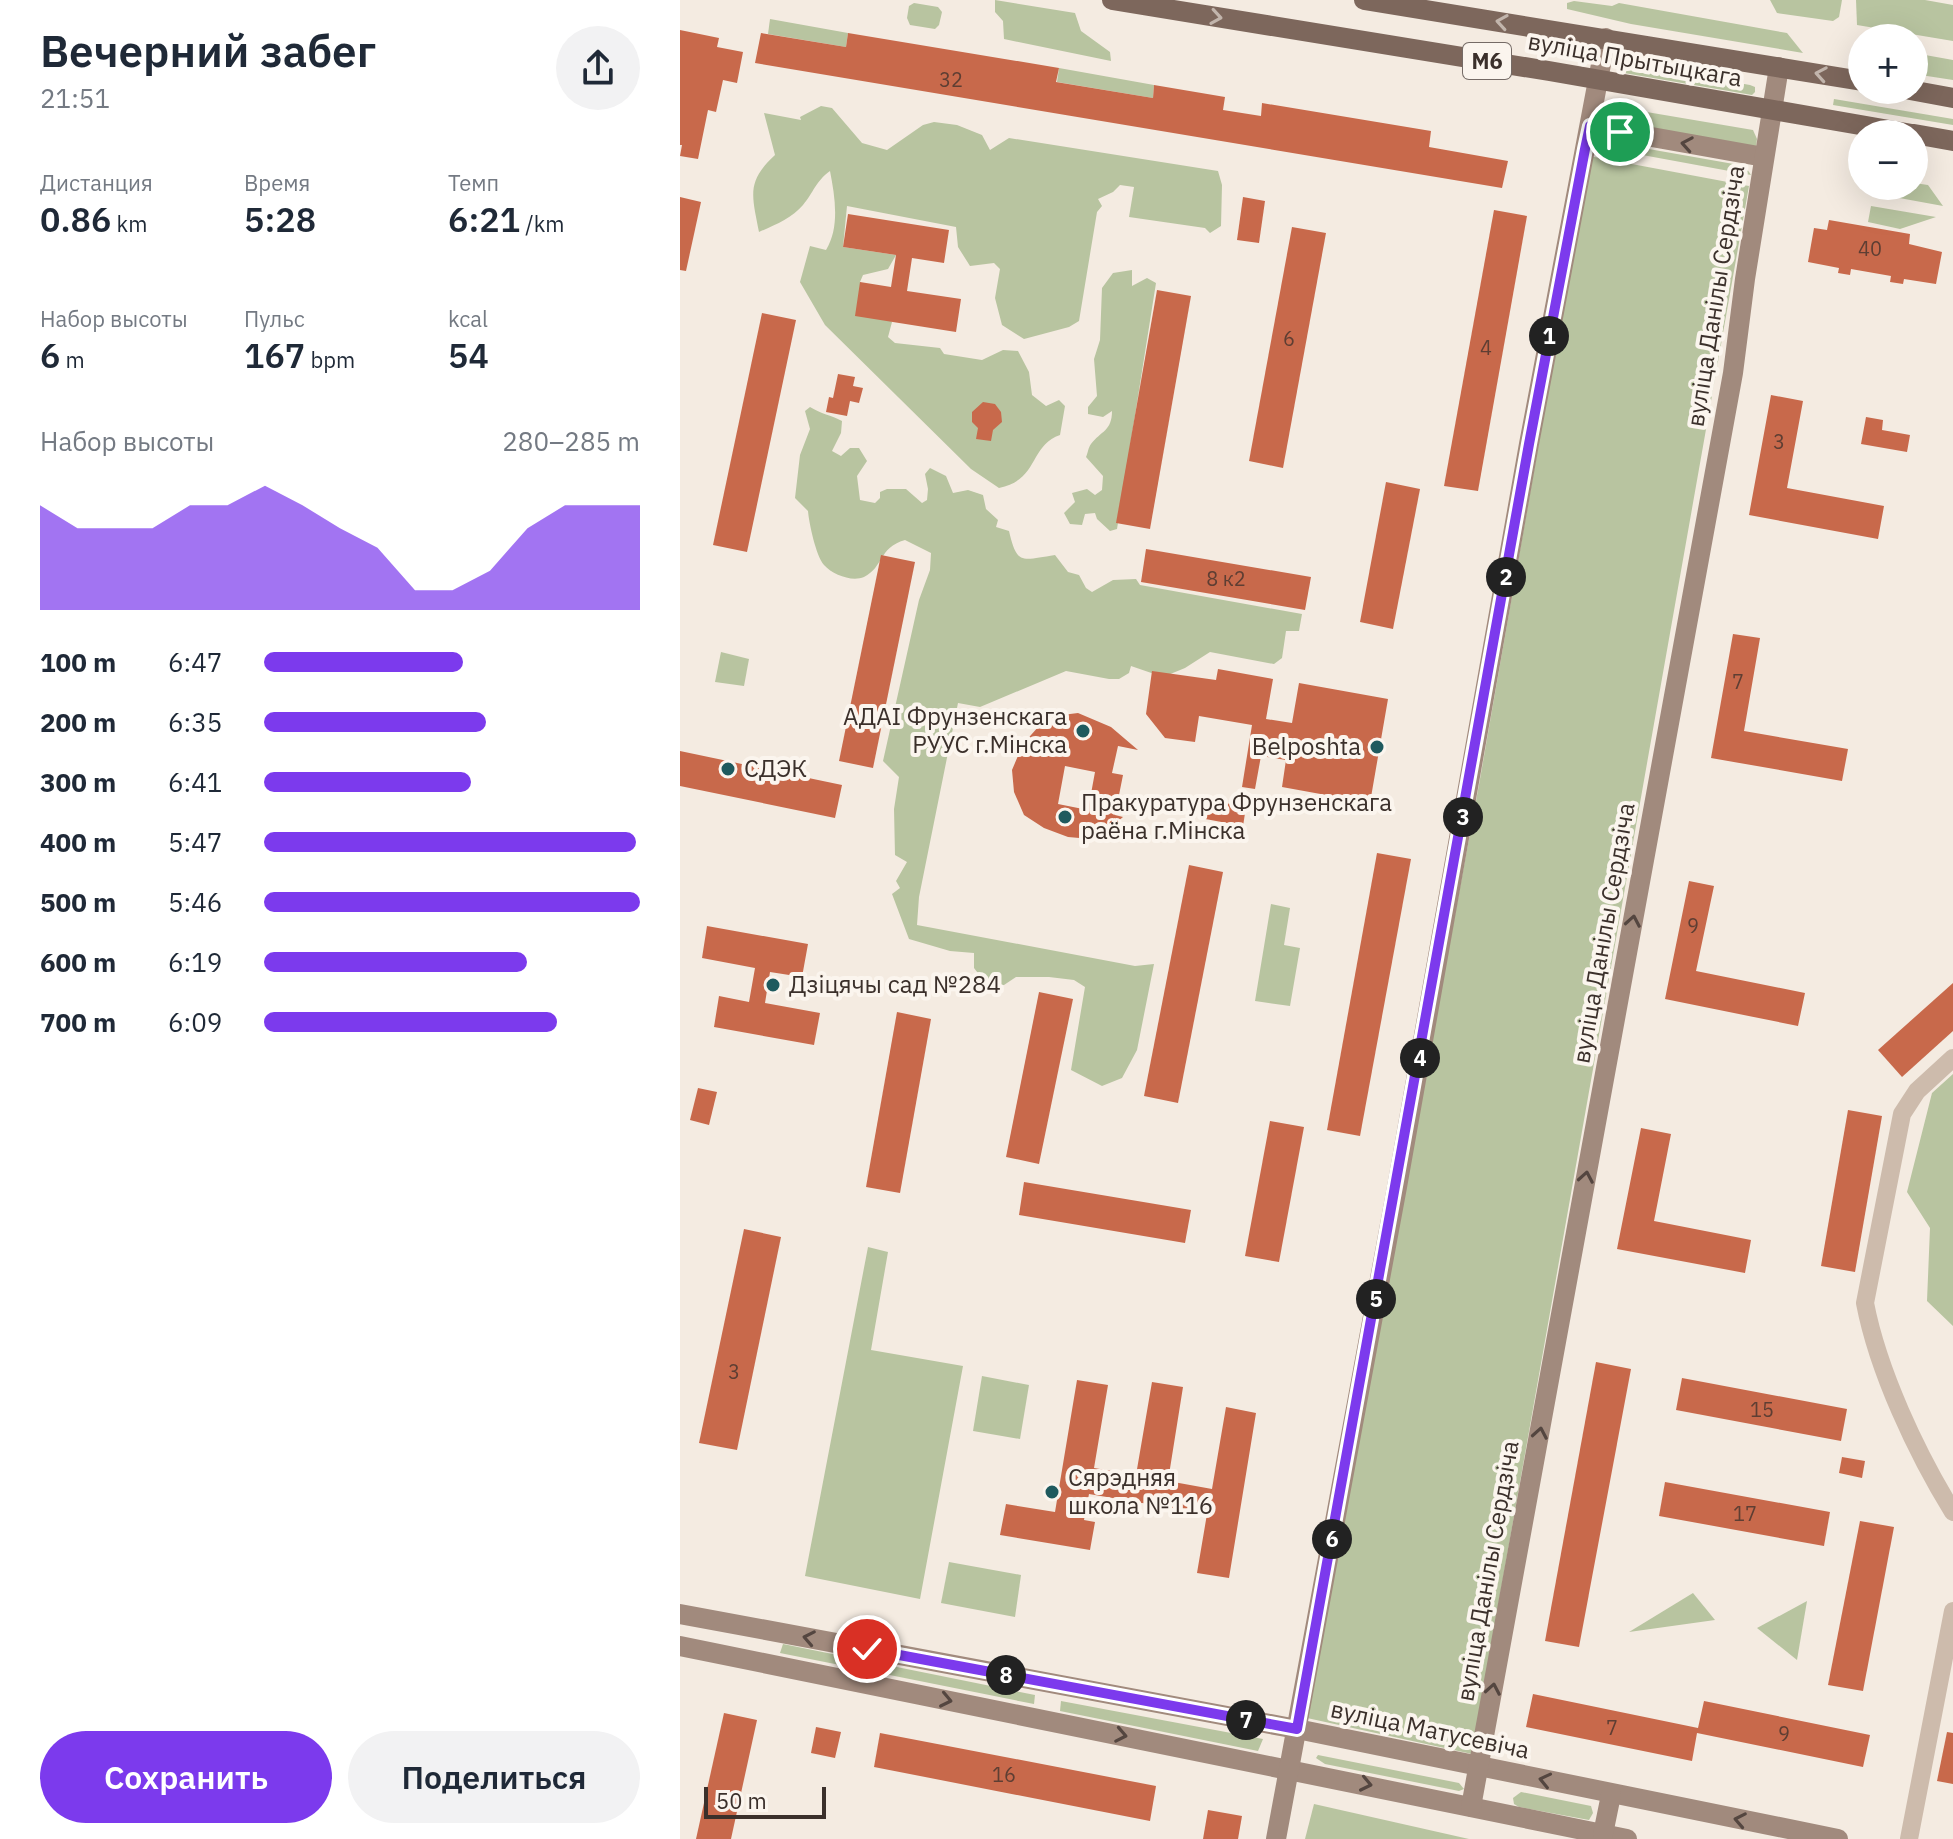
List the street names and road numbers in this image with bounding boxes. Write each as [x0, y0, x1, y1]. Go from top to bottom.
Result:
street label: вуліца Прытыцкага [1526, 24, 1745, 94]
road number: М6 [1463, 43, 1511, 79]
street label: вуліца Данілы Сердзіча [1679, 163, 1751, 429]
street label: вуліца Данілы Сердзіча [1564, 800, 1642, 1066]
street label: вуліца Данілы Сердзіча [1448, 1438, 1526, 1704]
street label: вуліца Матусевіча [1328, 1692, 1533, 1766]

